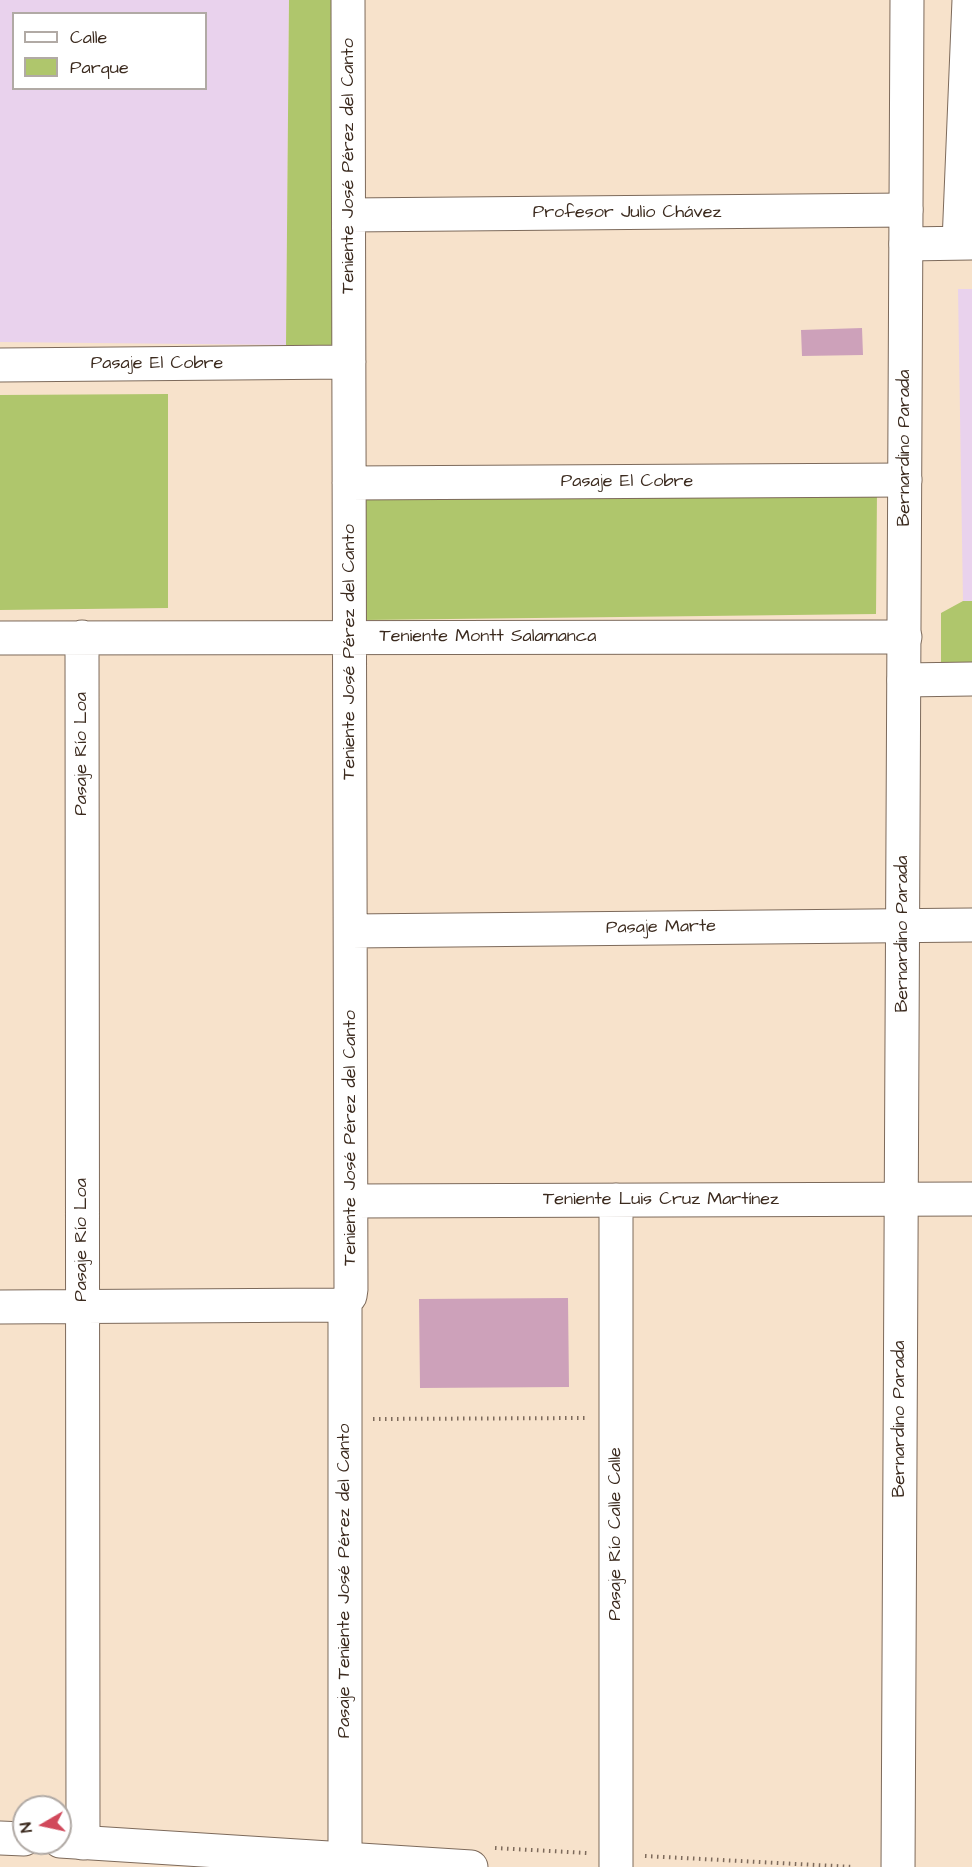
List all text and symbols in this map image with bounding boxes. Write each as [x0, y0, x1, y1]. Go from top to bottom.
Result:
legend [12, 12, 207, 90]
text: Calle [70, 25, 107, 50]
street label: Teniente José Pérez del Canto [338, 38, 360, 294]
text: Parque [70, 55, 129, 80]
street label: Profesor Julio Chávez [533, 202, 721, 224]
street label: Pasaje El Cobre [91, 353, 223, 375]
street label: Bernardino Parada [894, 370, 916, 526]
street label: Pasaje El Cobre [561, 471, 693, 493]
street label: Teniente José Pérez del Canto [339, 524, 361, 780]
street label: Teniente Montt Salamanca [380, 626, 596, 648]
street label: Pasaje Río Loa [71, 692, 93, 816]
street label: Bernardino Parada [892, 856, 914, 1012]
street label: Pasaje Marte [606, 916, 716, 940]
street label: Teniente José Pérez del Canto [340, 1010, 362, 1266]
street label: Pasaje Río Loa [71, 1178, 93, 1302]
street label: Teniente Luis Cruz Martínez [543, 1189, 779, 1211]
street label: Bernardino Parada [889, 1341, 911, 1497]
street label: Pasaje Teniente José Pérez del Canto [334, 1424, 356, 1738]
street label: Pasaje Río Calle Calle [605, 1447, 627, 1621]
north arrow [12, 1795, 72, 1855]
text: N [15, 1821, 38, 1834]

